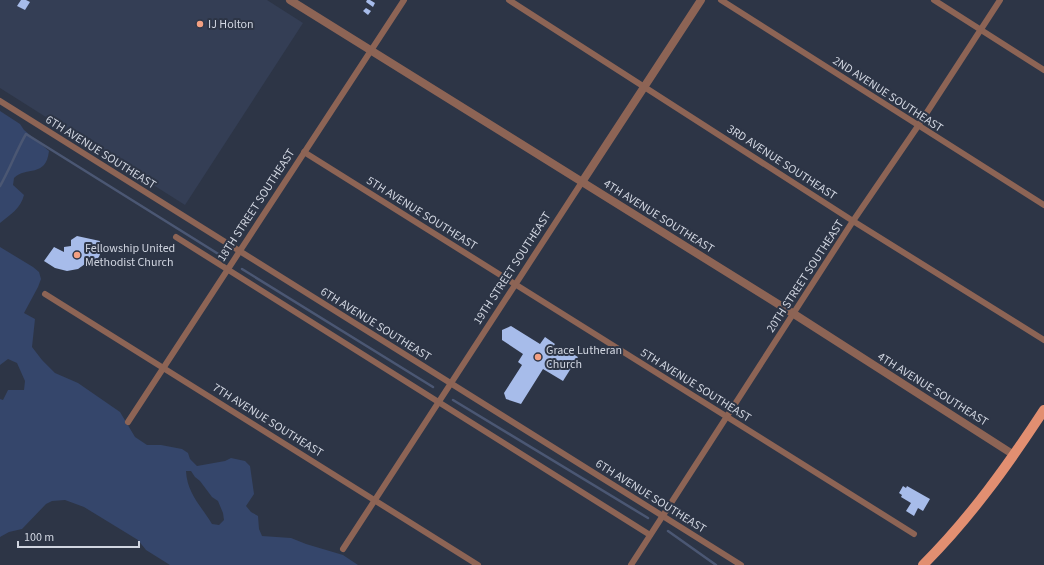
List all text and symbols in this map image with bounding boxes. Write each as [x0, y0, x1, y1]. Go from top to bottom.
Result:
place label: IJ Holton [208, 16, 254, 33]
marker: IJ Holton [195, 19, 205, 29]
street label: 2ND AVENUE SOUTHEAST [829, 52, 947, 137]
street label: 6TH AVENUE SOUTHEAST [42, 111, 160, 194]
street label: 3RD AVENUE SOUTHEAST [724, 121, 840, 205]
street label: 18TH STREET SOUTHEAST [214, 145, 300, 265]
street label: 5TH AVENUE SOUTHEAST [363, 172, 481, 255]
street label: 4TH AVENUE SOUTHEAST [600, 175, 718, 258]
street label: 19TH STREET SOUTHEAST [470, 208, 556, 328]
street label: 20TH STREET SOUTHEAST [763, 216, 849, 336]
place label: Fellowship United Methodist Church [85, 240, 175, 271]
marker: Fellowship United Methodist Church [72, 250, 82, 260]
street label: 6TH AVENUE SOUTHEAST [317, 283, 435, 366]
place label: Grace Lutheran Church [546, 342, 622, 373]
street label: 5TH AVENUE SOUTHEAST [637, 344, 755, 427]
street label: 4TH AVENUE SOUTHEAST [874, 348, 992, 431]
marker: Grace Lutheran Church [533, 352, 543, 362]
street label: 7TH AVENUE SOUTHEAST [209, 379, 327, 462]
street label: 6TH AVENUE SOUTHEAST [592, 455, 710, 538]
scale bar [18, 523, 139, 549]
text: 100 m [24, 529, 54, 546]

